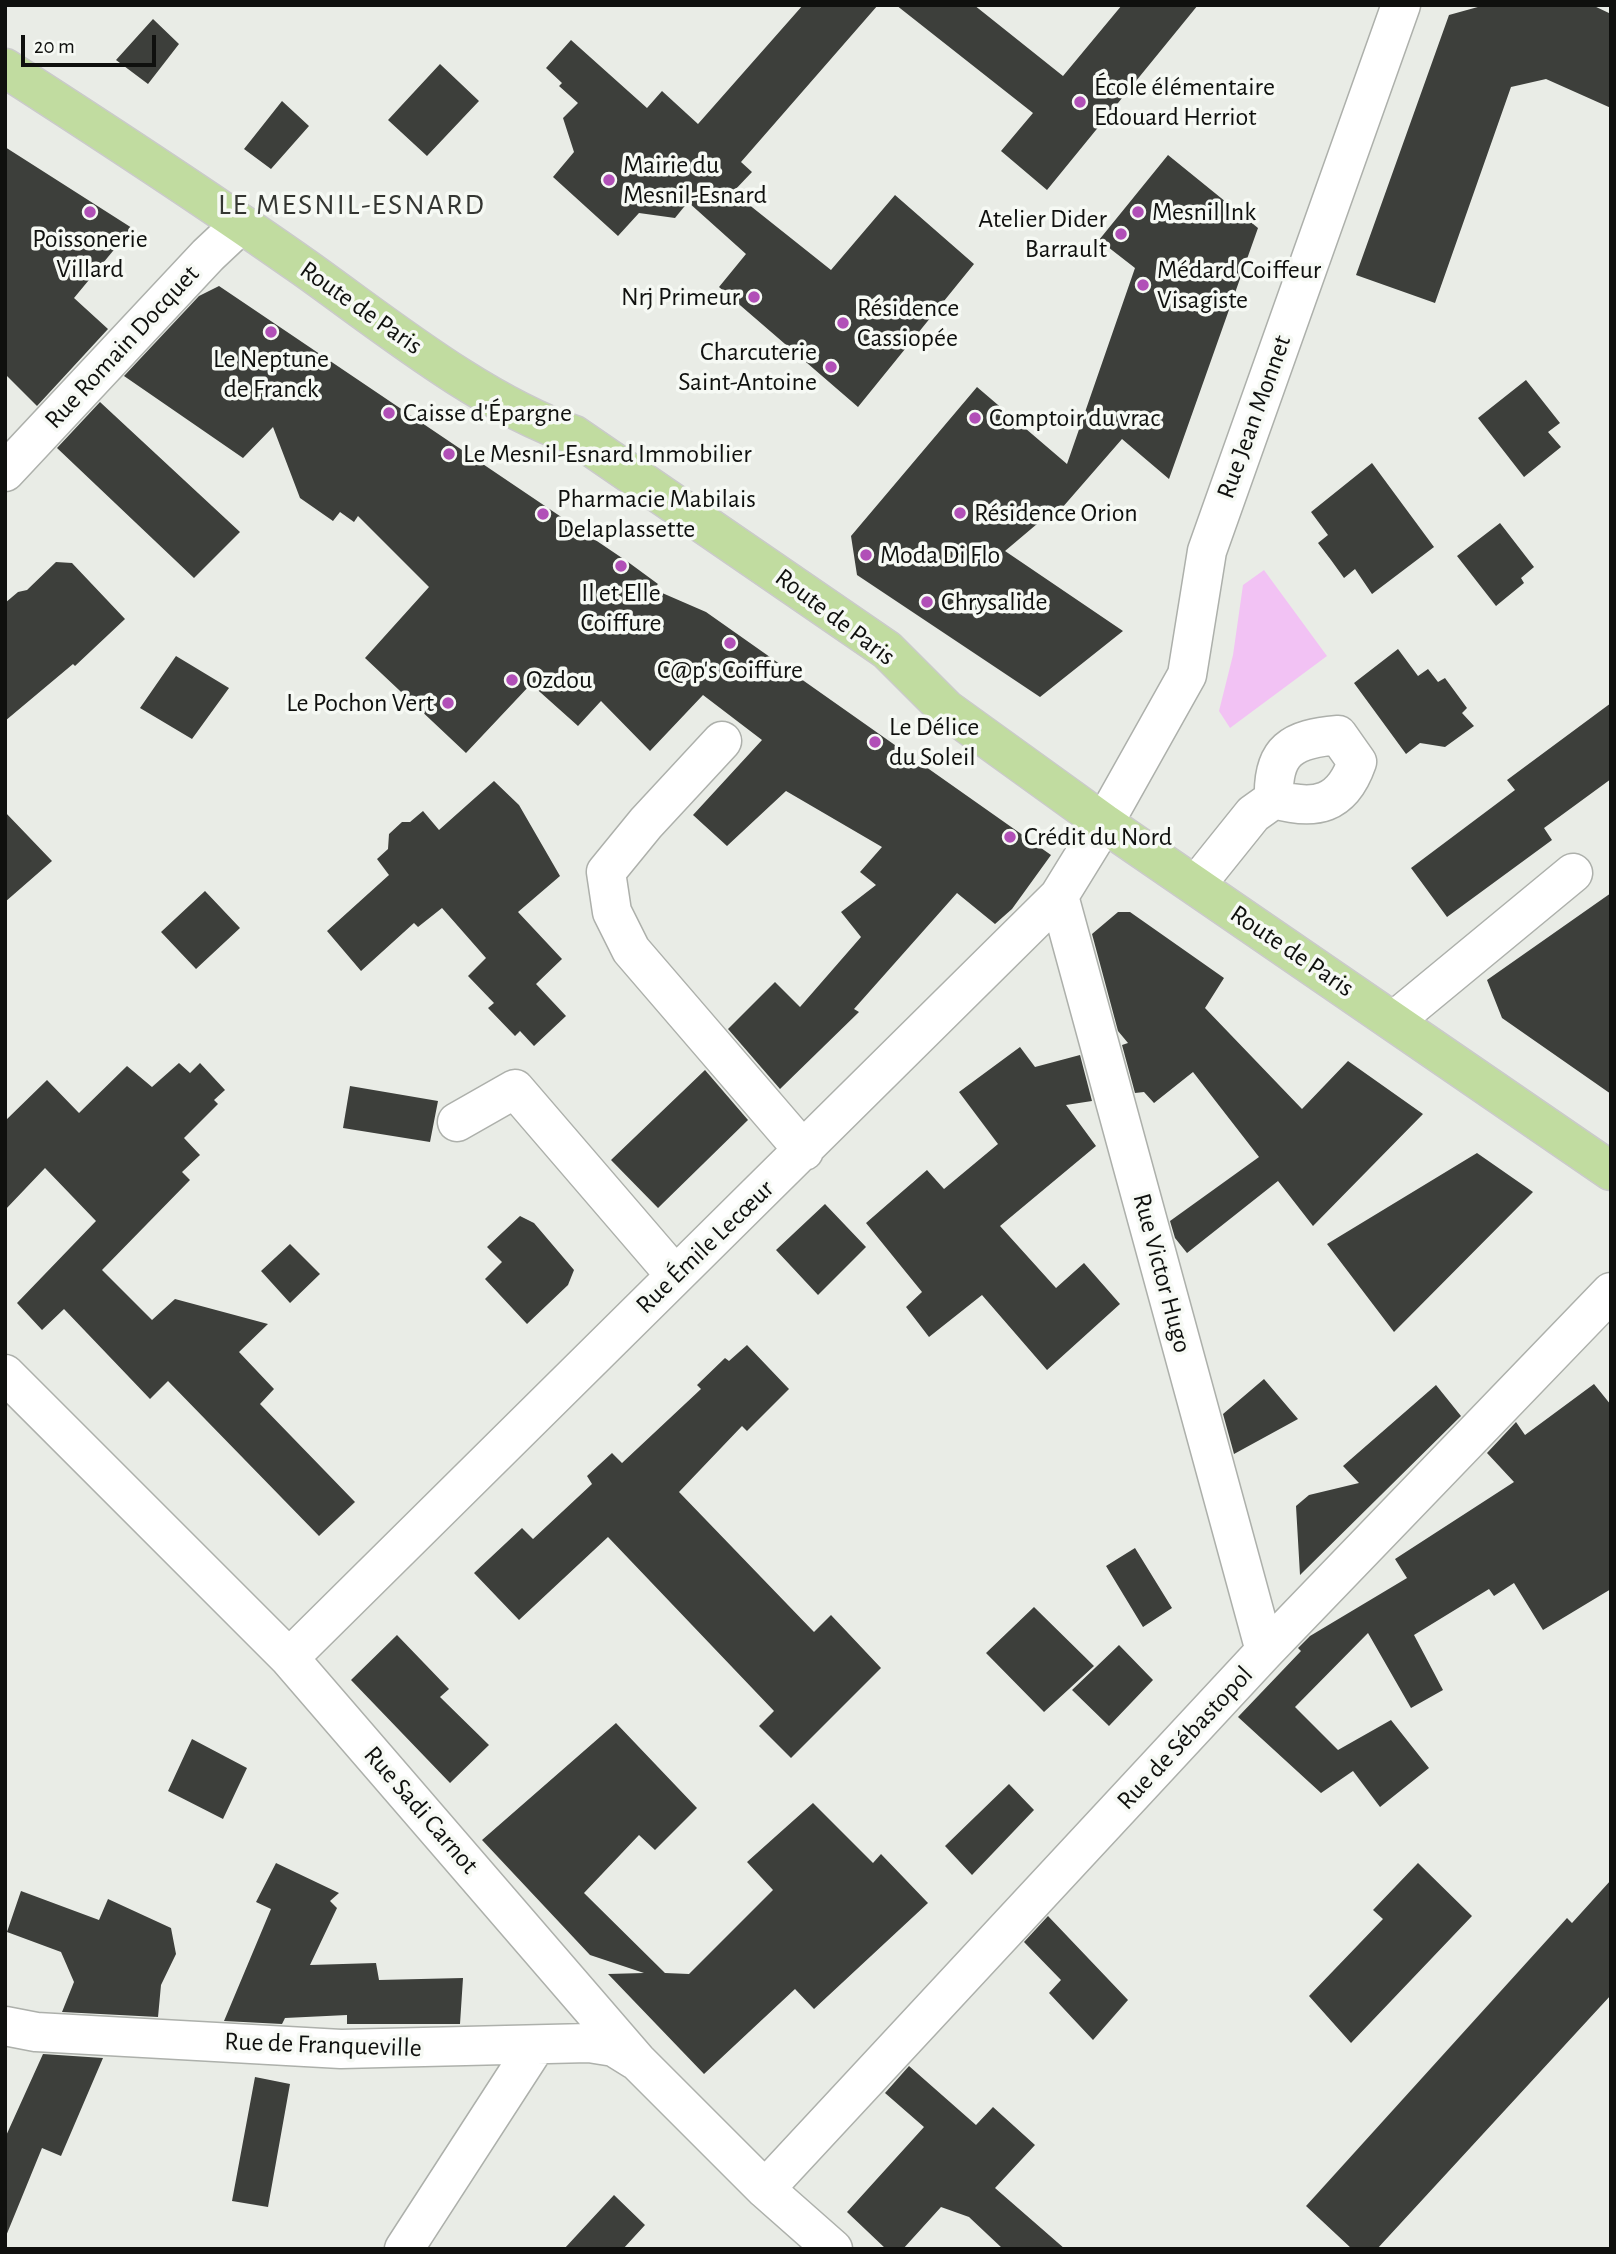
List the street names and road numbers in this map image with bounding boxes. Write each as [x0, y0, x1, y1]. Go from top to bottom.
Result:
street label: Route de Paris [294, 254, 428, 362]
street label: Rue Romain Docquet [38, 259, 206, 435]
street label: Rue Jean Monnet [1210, 331, 1298, 503]
street label: Route de Paris [769, 562, 901, 672]
street label: Route de Paris [1224, 898, 1360, 1004]
street label: Rue Émile Lecœur [630, 1173, 780, 1321]
street label: Rue Victor Hugo [1126, 1190, 1198, 1356]
street label: Rue de Sébastopol [1111, 1660, 1259, 1816]
street label: Rue Sadi Carnot [357, 1740, 485, 1880]
street label: Rue de Franqueville [224, 2026, 422, 2064]

